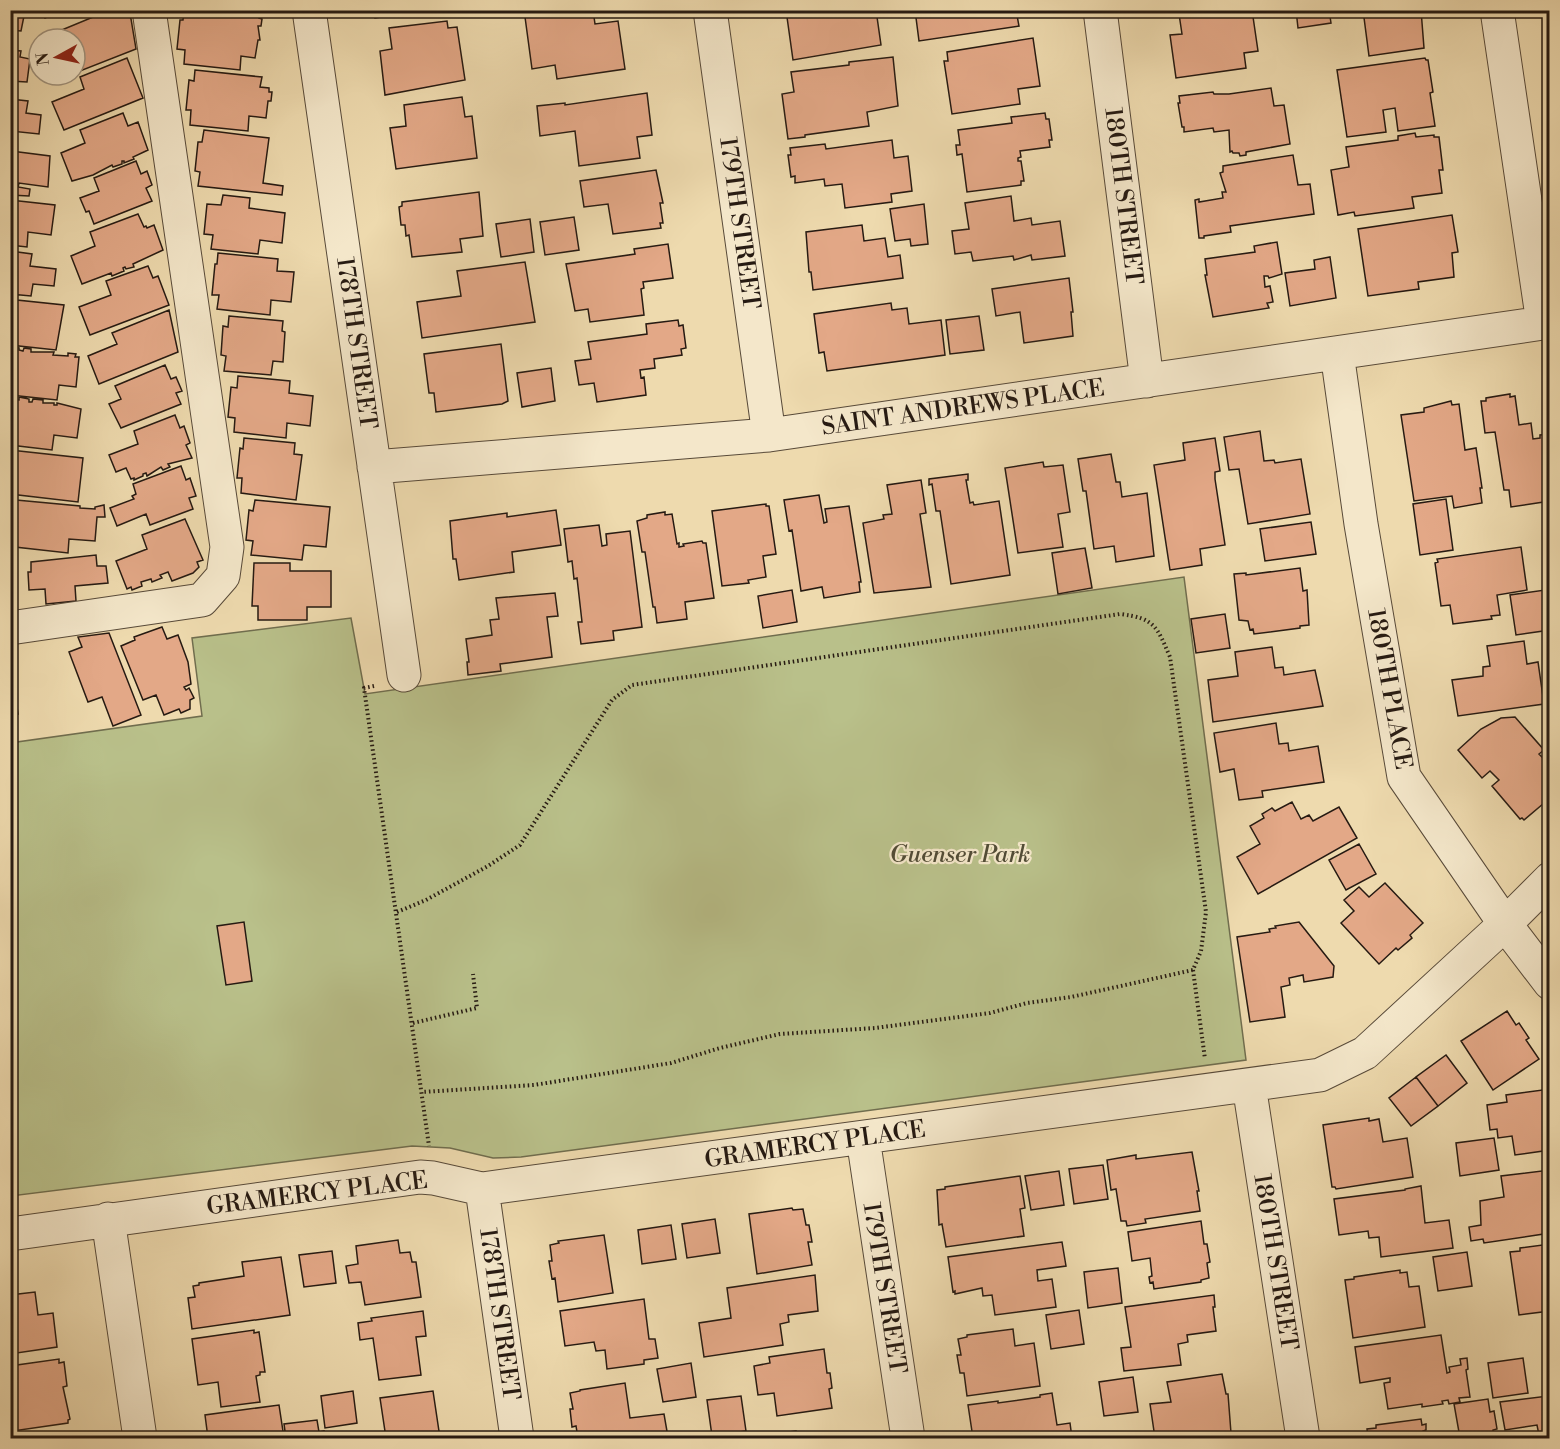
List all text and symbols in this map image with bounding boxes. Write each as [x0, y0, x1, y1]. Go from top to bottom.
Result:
north arrow [27, 27, 87, 87]
text: N [32, 51, 54, 67]
street label: 180TH STREET [1097, 106, 1149, 287]
street label: 179TH STREET [712, 135, 766, 311]
street label: 178TH STREET [329, 255, 383, 431]
street label: SAINT ANDREWS PLACE [820, 373, 1106, 443]
street label: 180TH PLACE [1360, 606, 1418, 772]
park label: Guenser Park [890, 840, 1030, 870]
street label: GRAMERCY PLACE [703, 1115, 928, 1175]
street label: GRAMERCY PLACE [205, 1166, 429, 1222]
street label: 180TH STREET [1246, 1172, 1304, 1353]
street label: 179TH STREET [856, 1200, 912, 1376]
street label: 178TH STREET [472, 1226, 526, 1402]

